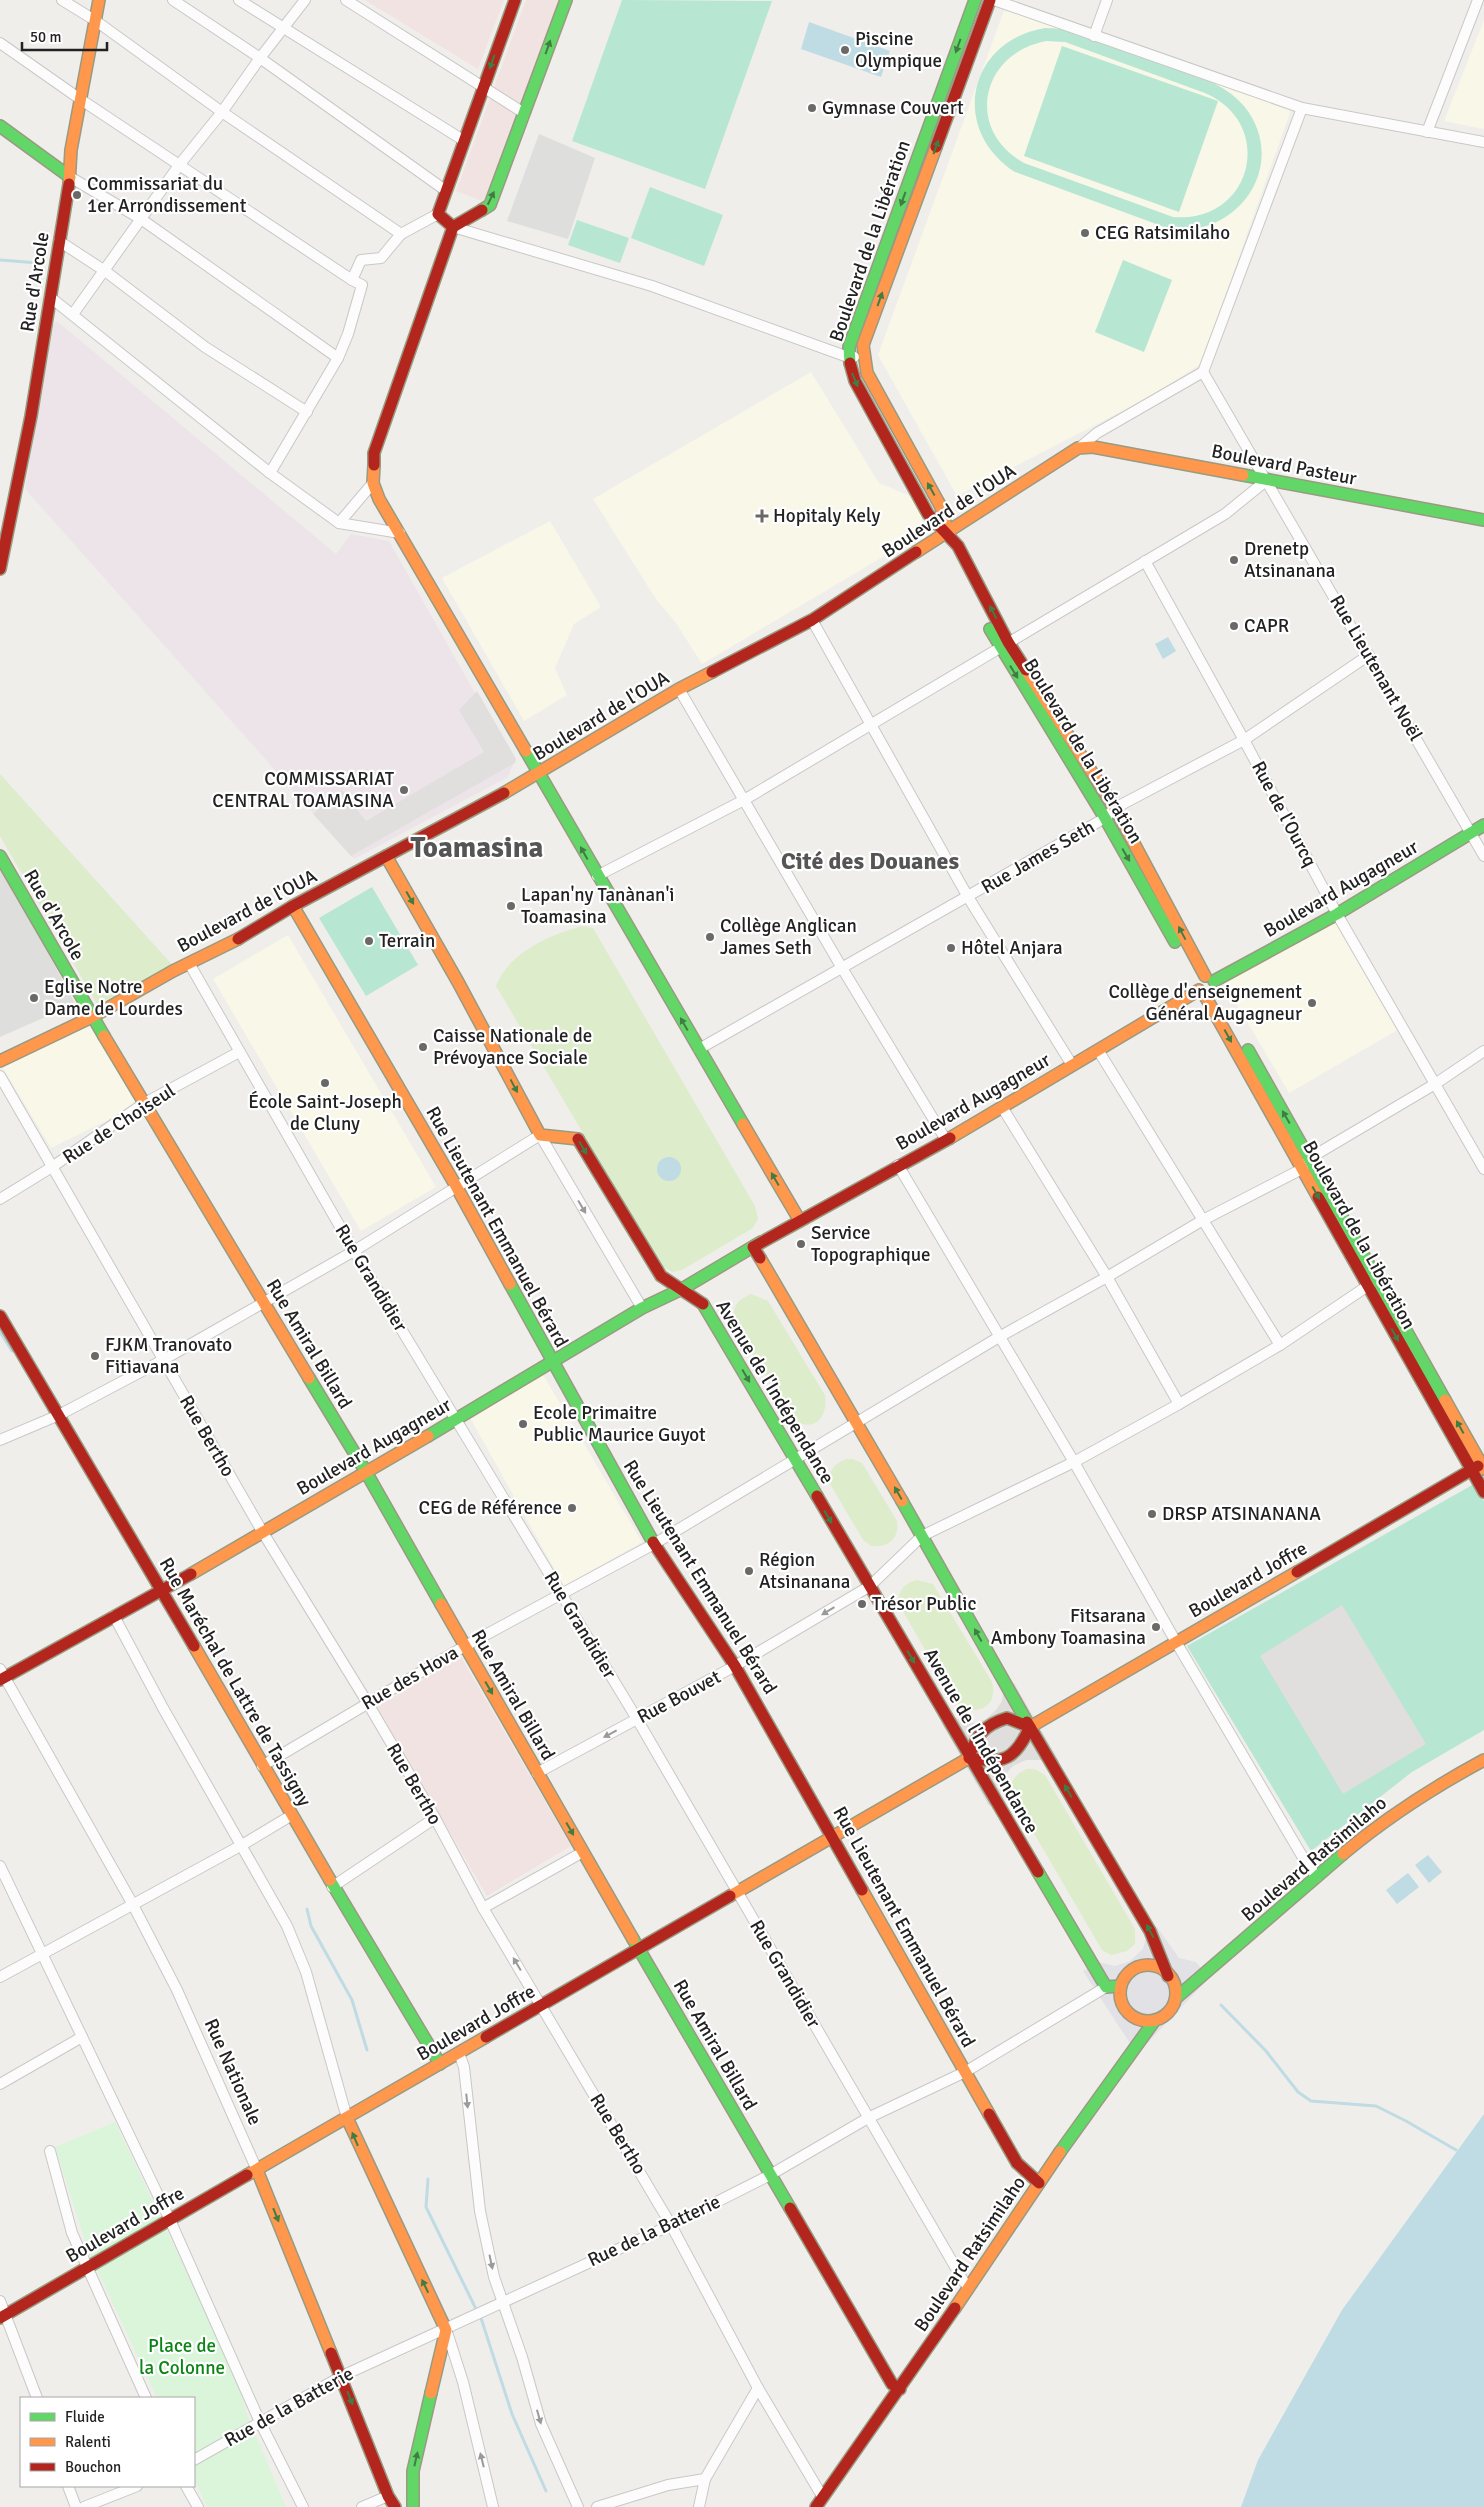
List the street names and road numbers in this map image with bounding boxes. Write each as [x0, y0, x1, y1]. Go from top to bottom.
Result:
street label: Boulevard de la Libération [824, 137, 916, 345]
street label: Rue d'Arcole [15, 230, 55, 334]
street label: Boulevard Pasteur [1209, 439, 1359, 491]
street label: Boulevard de l'OUA [878, 459, 1021, 563]
street label: Rue Lieutenant Noël [1324, 591, 1428, 745]
street label: Boulevard de la Libération [1018, 654, 1148, 848]
street label: Boulevard de l'OUA [528, 666, 674, 766]
street label: Rue de l'Ourcq [1246, 757, 1322, 871]
street label: Rue James Seth [977, 815, 1099, 899]
street label: Boulevard Augagneur [1259, 835, 1423, 943]
street label: Boulevard de l'OUA [173, 864, 321, 958]
street label: Rue d'Arcole [18, 865, 90, 965]
street label: Boulevard Augagneur [891, 1048, 1055, 1156]
street label: Rue de Choiseul [58, 1079, 180, 1169]
street label: Rue Lieutenant Emmanuel Bérard [421, 1102, 573, 1352]
street label: Boulevard de la Libération [1297, 1137, 1421, 1333]
street label: Rue Grandidier [330, 1220, 412, 1336]
street label: Rue Amiral Billard [261, 1275, 357, 1413]
street label: Avenue de l'Indépendance [711, 1296, 839, 1488]
street label: Rue Bertho [174, 1391, 240, 1481]
street label: Boulevard Augagneur [292, 1393, 456, 1501]
street label: Rue Lieutenant Emmanuel Bérard [618, 1455, 782, 1699]
street label: Boulevard Joffre [1185, 1536, 1311, 1624]
street label: Rue Maréchal de Lattre de Tassigny [154, 1553, 316, 1811]
street label: Rue Grandidier [539, 1567, 621, 1683]
street label: Rue Amiral Billard [466, 1625, 560, 1765]
street label: Rue des Hova [357, 1641, 463, 1715]
street label: Avenue de l'Indépendance [918, 1644, 1044, 1838]
street label: Rue Bouvet [633, 1665, 725, 1729]
street label: Rue Bertho [381, 1739, 447, 1829]
street label: Boulevard Ratsimilaho [1236, 1791, 1392, 1927]
street label: Rue Lieutenant Emmanuel Bérard [828, 1802, 980, 2052]
street label: Rue Grandidier [744, 1916, 826, 2032]
street label: Rue Amiral Billard [668, 1975, 762, 2115]
street label: Boulevard Joffre [413, 1979, 539, 2067]
street label: Rue Nationale [199, 2015, 267, 2129]
street label: Rue Bertho [584, 2089, 652, 2179]
street label: Boulevard Ratsimilaho [909, 2172, 1031, 2336]
street label: Boulevard Joffre [62, 2181, 188, 2269]
street label: Rue de la Batterie [584, 2190, 724, 2272]
street label: Rue de la Batterie [220, 2362, 358, 2452]

